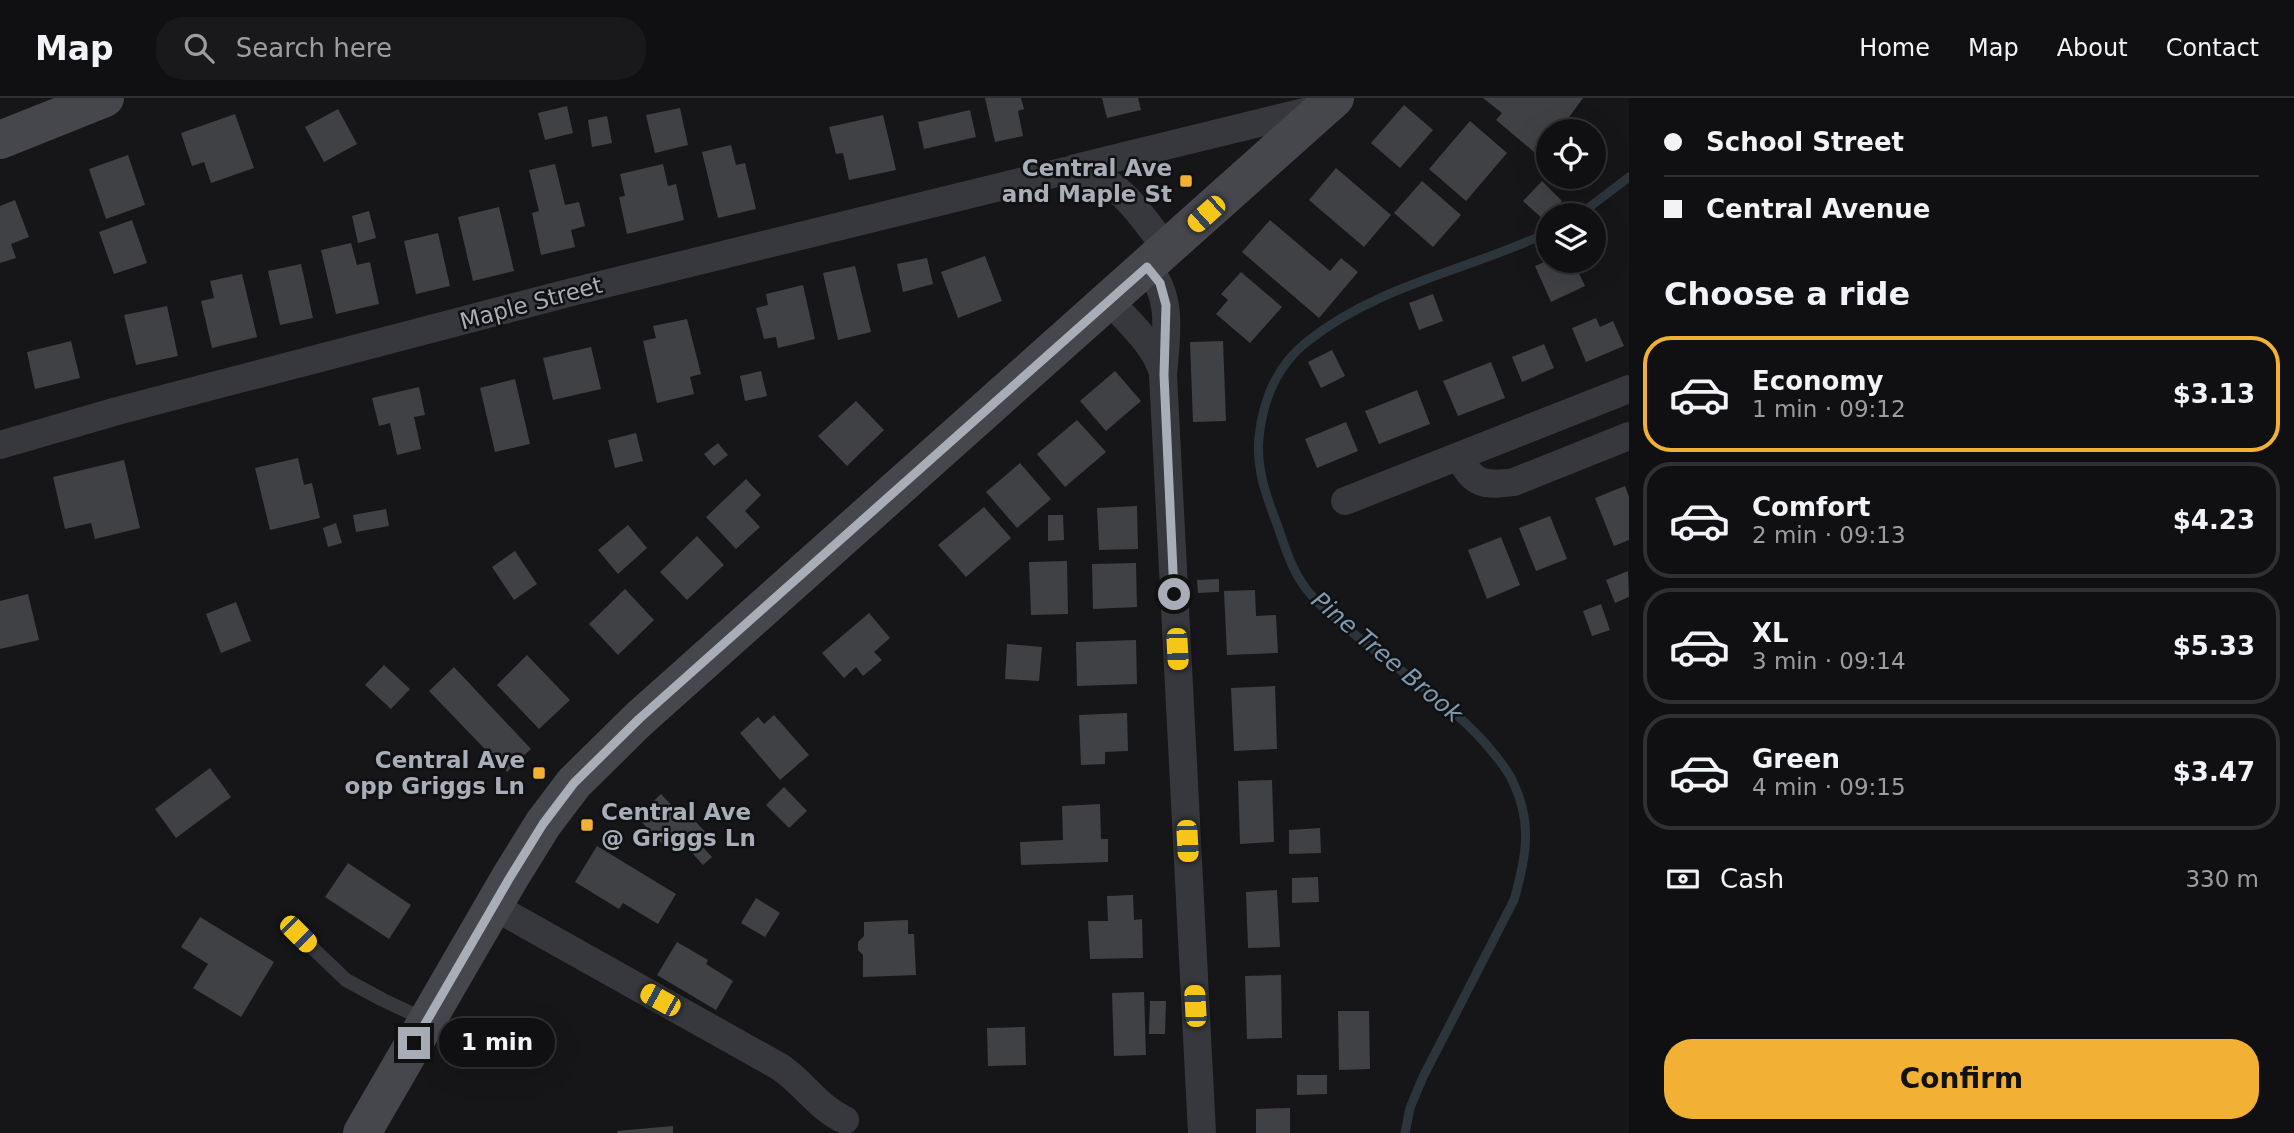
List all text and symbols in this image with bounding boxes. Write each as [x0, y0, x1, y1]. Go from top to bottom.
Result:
search box [156, 17, 646, 80]
text: Map [35, 29, 114, 68]
icon: search [180, 29, 218, 67]
text: Search here [236, 33, 392, 63]
text: Home [1859, 34, 1930, 62]
text: Map [1968, 34, 2019, 62]
text: About [2057, 34, 2128, 62]
text: Contact [2166, 34, 2259, 62]
map controls [1536, 119, 1606, 273]
button: locate [1536, 119, 1606, 189]
text: School Street [1706, 127, 1904, 157]
place label: Central Ave and Maple St [1002, 155, 1172, 207]
marker: Central Ave and Maple St [1178, 173, 1194, 189]
car [1184, 192, 1229, 236]
text: Central Avenue [1706, 194, 1930, 224]
button: layers [1536, 203, 1606, 273]
street label: Maple Street [457, 272, 605, 334]
text: Choose a ride [1664, 275, 1910, 313]
icon: car [1668, 363, 1731, 426]
text: Economy [1752, 366, 1883, 396]
text: $3.13 [2173, 379, 2255, 409]
text: 1 min · 09:12 [1752, 396, 1906, 422]
icon: car [1668, 489, 1731, 552]
text: Comfort [1752, 492, 1870, 522]
text: $4.23 [2173, 505, 2255, 535]
text: 2 min · 09:13 [1752, 522, 1906, 548]
route start [1158, 578, 1190, 610]
water label: Pine Tree Brook [1306, 586, 1469, 729]
icon: car [1668, 615, 1731, 678]
text: XL [1752, 618, 1789, 648]
car [1166, 627, 1189, 671]
text: $5.33 [2173, 631, 2255, 661]
text: 3 min · 09:14 [1752, 648, 1906, 674]
icon: car [1668, 741, 1731, 804]
text: Green [1752, 744, 1840, 774]
place label: Central Ave opp Griggs Ln [345, 747, 525, 799]
text: $3.47 [2173, 757, 2255, 787]
marker: Central Ave opp Griggs Ln [531, 765, 547, 781]
text: 4 min · 09:15 [1752, 774, 1906, 800]
place label: Central Ave @ Griggs Ln [601, 799, 756, 851]
marker: Central Ave @ Griggs Ln [579, 817, 595, 833]
car [1176, 819, 1199, 863]
icon: cash [1664, 860, 1702, 898]
text: Cash [1720, 864, 1784, 894]
text: 330 m [2185, 866, 2259, 892]
car [276, 912, 321, 956]
car [637, 981, 684, 1019]
car [1184, 984, 1207, 1028]
callout: 1 min [438, 1018, 554, 1068]
route end [398, 1027, 430, 1059]
text: 1 min [461, 1029, 533, 1055]
button: Confirm [1664, 1039, 2259, 1119]

